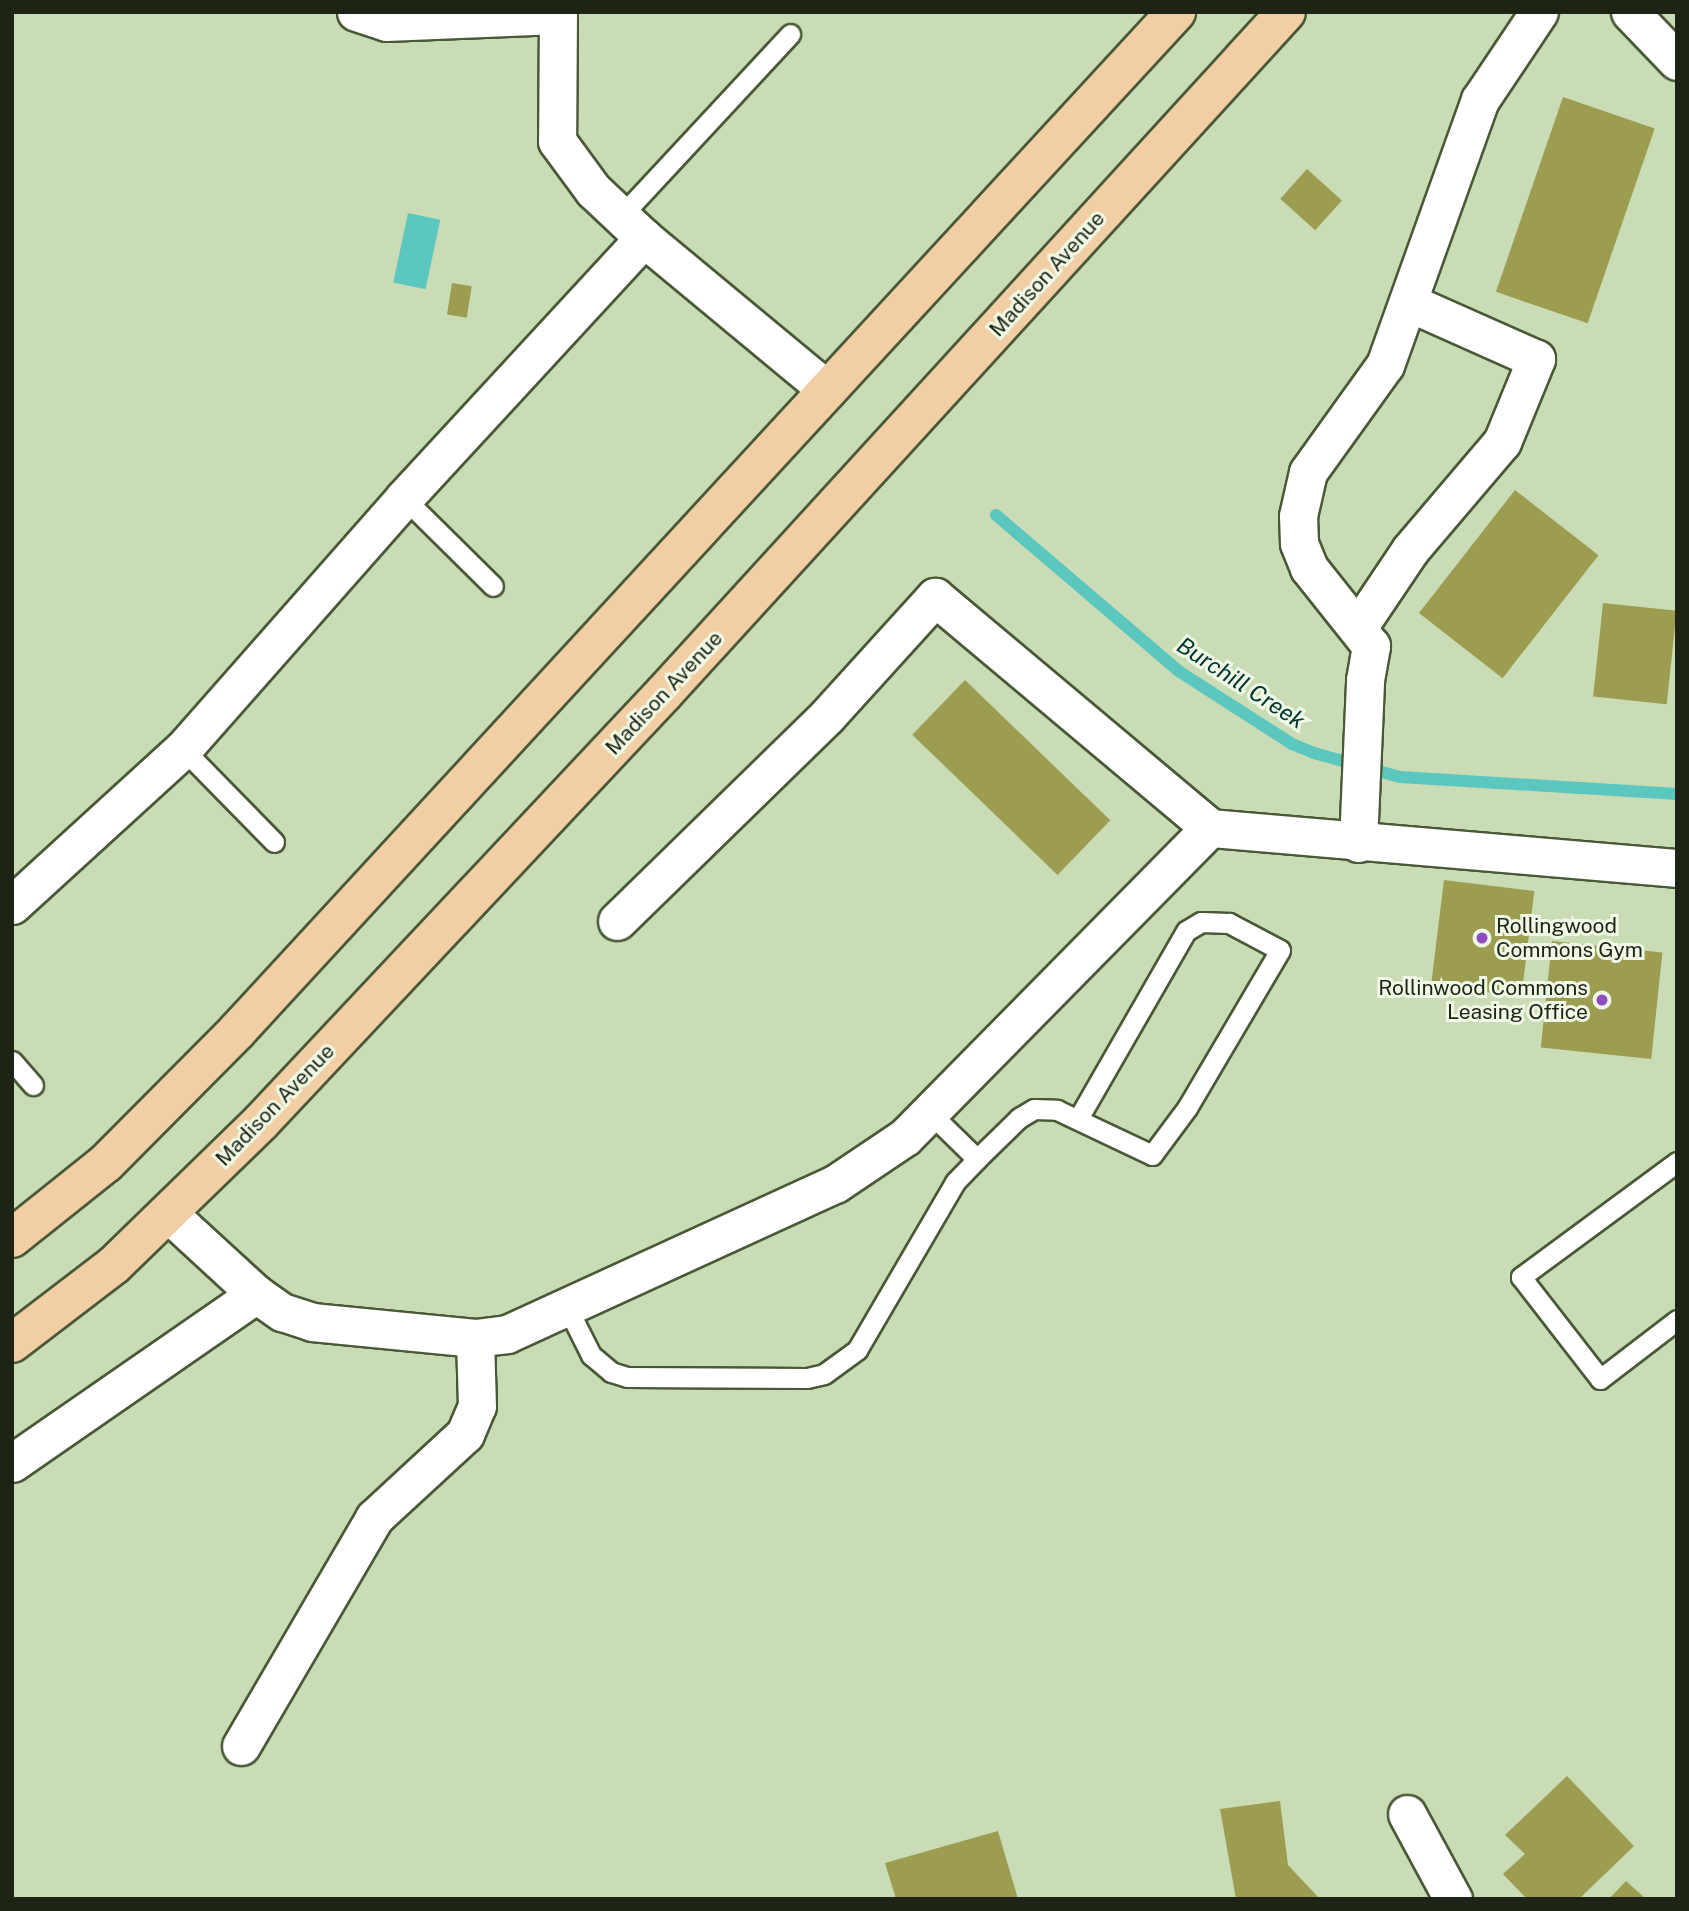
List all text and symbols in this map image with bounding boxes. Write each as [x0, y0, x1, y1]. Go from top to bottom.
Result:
street label: Madison Avenue [984, 206, 1110, 342]
street label: Madison Avenue [600, 626, 728, 760]
water label: Burchill Creek [1172, 631, 1310, 735]
place label: Rollingwood Commons Gym [1496, 913, 1643, 963]
marker: Rollingwood Commons Gym [1474, 930, 1490, 946]
place label: Rollinwood Commons Leasing Office [1378, 975, 1588, 1025]
marker: Rollinwood Commons Leasing Office [1594, 992, 1610, 1008]
street label: Madison Avenue [210, 1039, 340, 1171]

